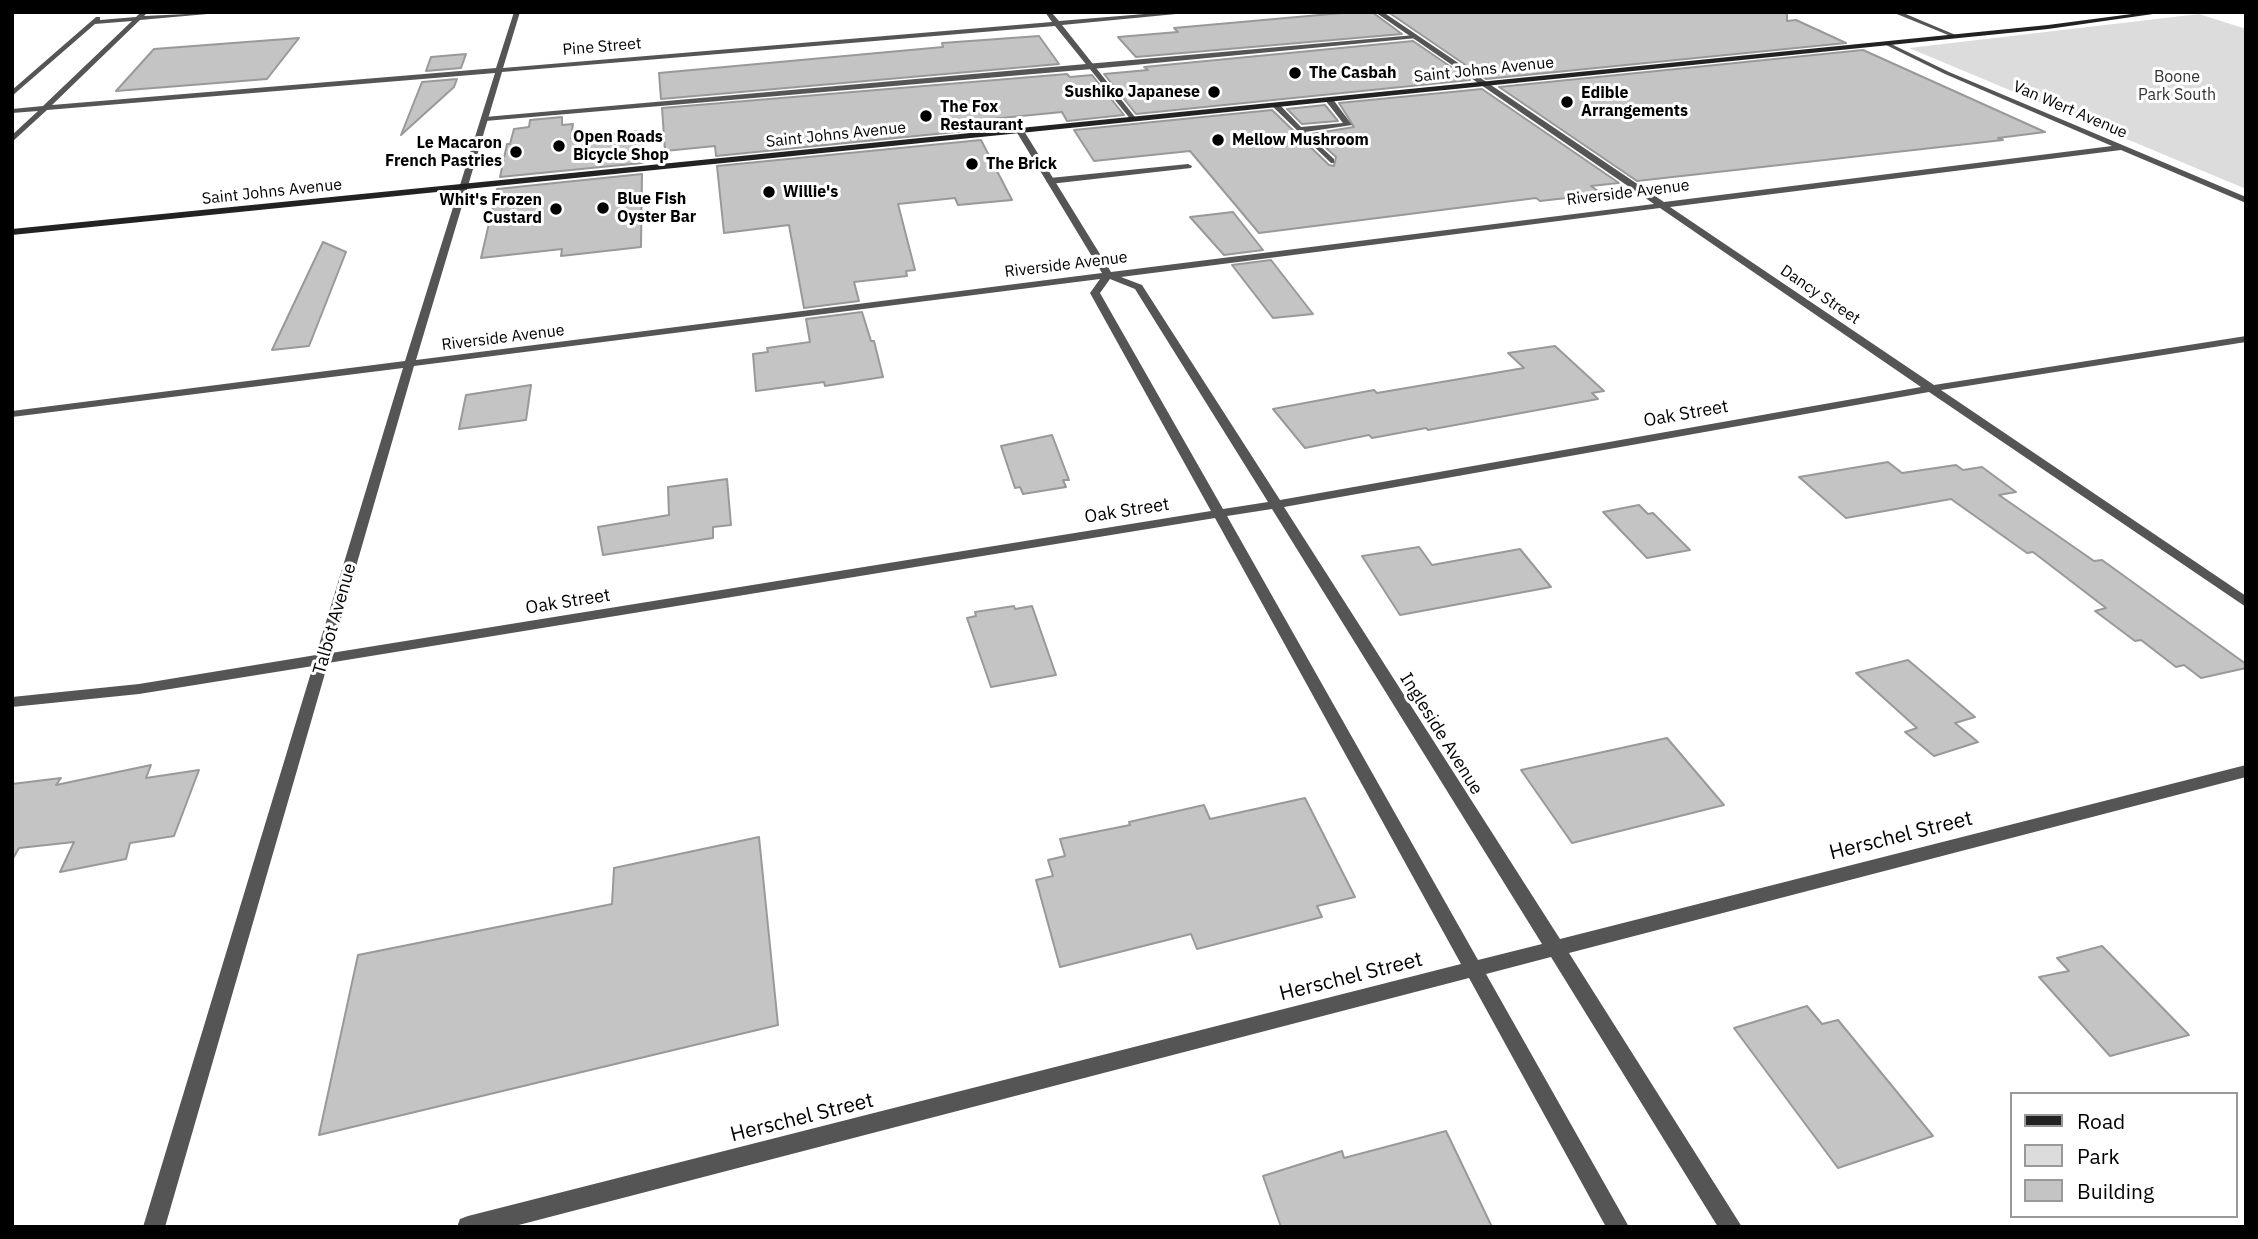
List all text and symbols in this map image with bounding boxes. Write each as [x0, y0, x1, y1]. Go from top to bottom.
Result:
street label: Pine Street [562, 34, 642, 60]
street label: Saint Johns Avenue [1413, 53, 1555, 87]
place label: The Casbah [1309, 63, 1397, 83]
marker: The Casbah [1287, 65, 1303, 81]
park label: Boone Park South [2138, 67, 2216, 105]
street label: Van Wert Avenue [2010, 77, 2130, 143]
place label: Sushiko Japanese [1064, 82, 1200, 102]
place label: Edible Arrangements [1581, 83, 1688, 121]
marker: Sushiko Japanese [1206, 84, 1222, 100]
marker: Edible Arrangements [1559, 94, 1575, 110]
place label: The Fox Restaurant [940, 97, 1023, 135]
marker: The Fox Restaurant [918, 108, 934, 124]
street label: Saint Johns Avenue [765, 118, 907, 152]
place label: Open Roads Bicycle Shop [573, 127, 669, 165]
place label: Mellow Mushroom [1232, 130, 1369, 150]
marker: Mellow Mushroom [1210, 132, 1226, 148]
place label: Le Macaron French Pastries [385, 133, 502, 171]
marker: Open Roads Bicycle Shop [551, 138, 567, 154]
marker: Le Macaron French Pastries [508, 144, 524, 160]
place label: The Brick [986, 154, 1057, 174]
marker: The Brick [964, 156, 980, 172]
street label: Saint Johns Avenue [201, 175, 343, 209]
street label: Riverside Avenue [1565, 176, 1691, 210]
place label: Willie's [783, 182, 838, 202]
marker: Willie's [761, 184, 777, 200]
place label: Blue Fish Oyster Bar [617, 189, 696, 227]
place label: Whit's Frozen Custard [439, 190, 542, 228]
marker: Blue Fish Oyster Bar [595, 200, 611, 216]
marker: Whit's Frozen Custard [548, 201, 564, 217]
street label: Riverside Avenue [1003, 248, 1129, 282]
street label: Dancy Street [1776, 261, 1864, 329]
street label: Riverside Avenue [440, 321, 566, 355]
street label: Oak Street [1642, 396, 1730, 432]
street label: Oak Street [1083, 494, 1171, 528]
street label: Talbot Avenue [309, 561, 361, 677]
street label: Oak Street [524, 585, 612, 619]
street label: Ingleside Avenue [1395, 669, 1487, 799]
street label: Herschel Street [1827, 806, 1975, 866]
street label: Herschel Street [1277, 947, 1425, 1007]
street label: Herschel Street [728, 1088, 876, 1148]
legend [2010, 1092, 2237, 1218]
text: Road [2077, 1107, 2125, 1135]
text: Park [2077, 1142, 2120, 1170]
text: Building [2077, 1177, 2154, 1205]

